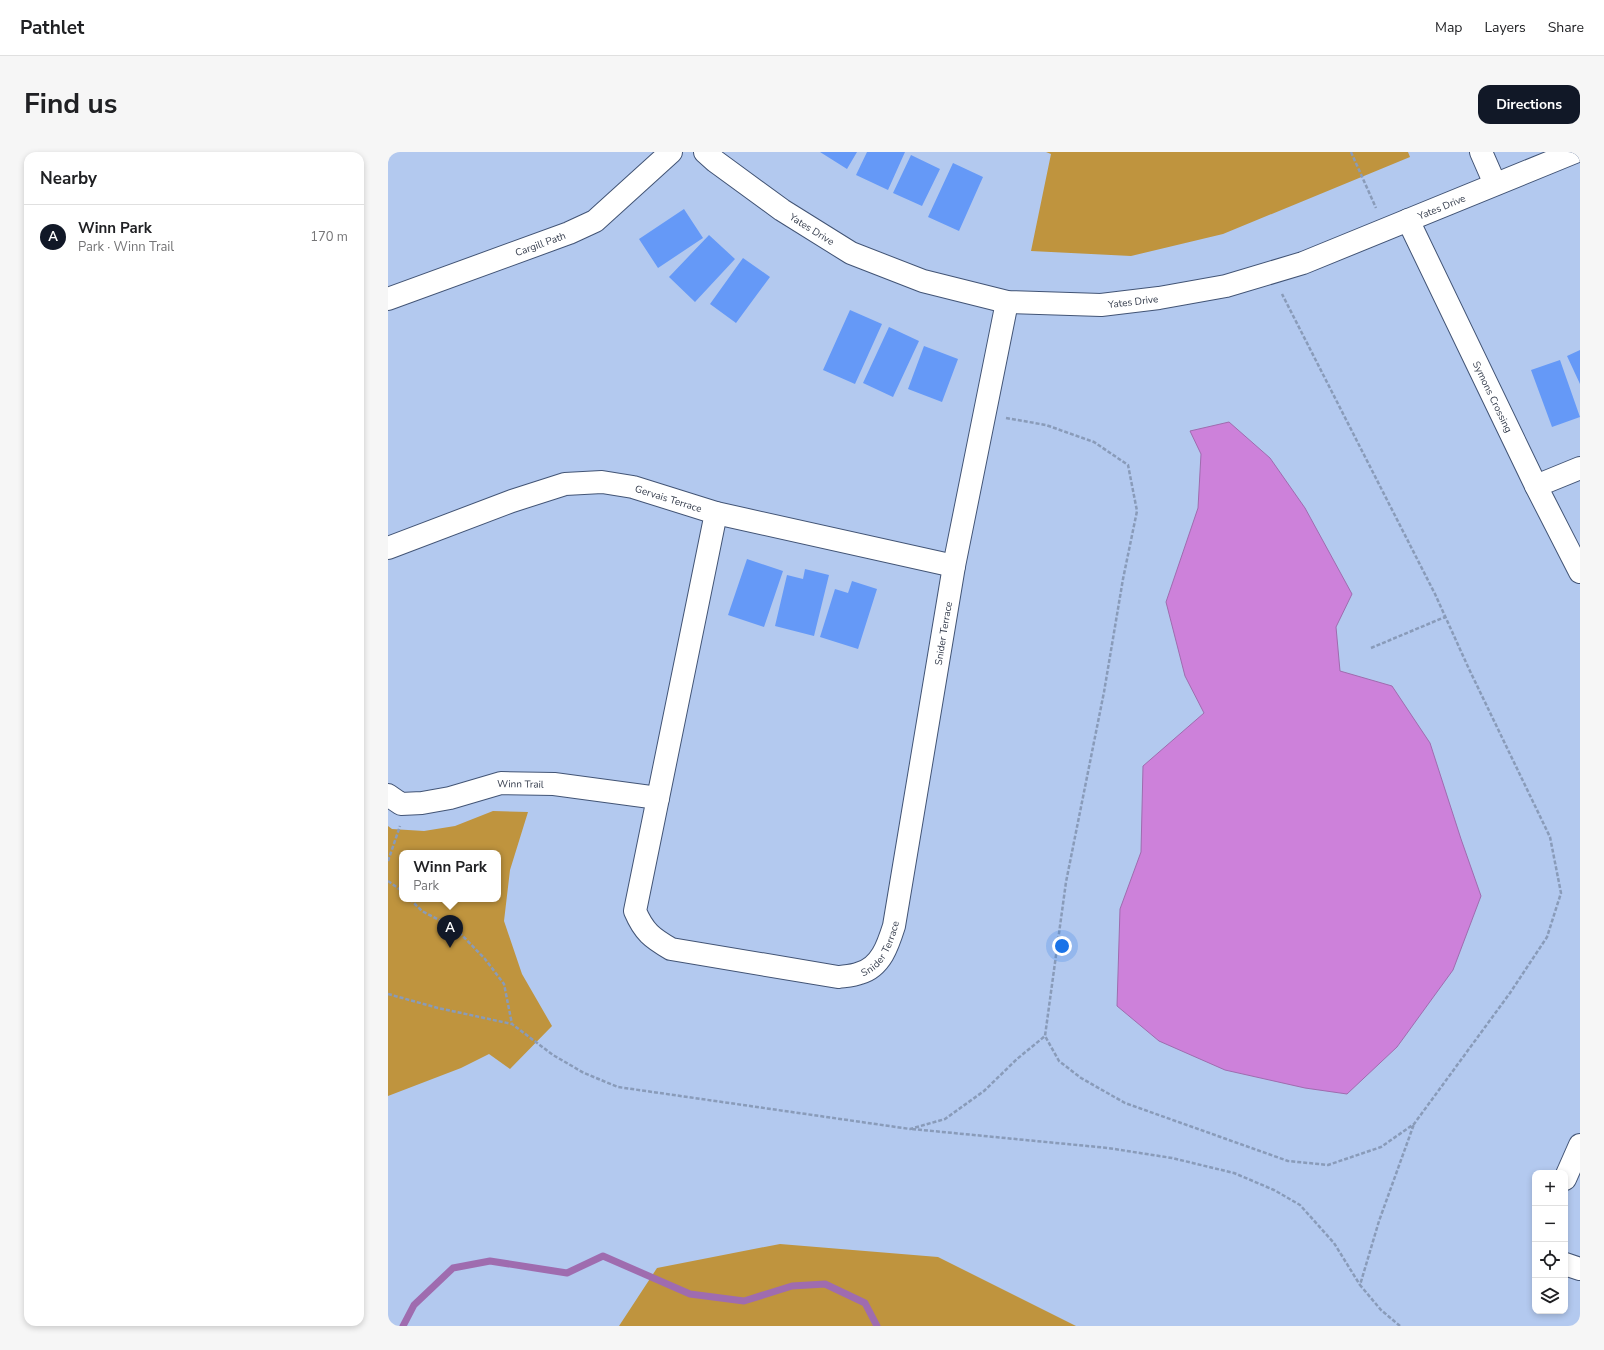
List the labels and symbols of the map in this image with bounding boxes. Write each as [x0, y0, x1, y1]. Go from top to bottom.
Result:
street label: Yates Drive [1415, 191, 1468, 224]
street label: Yates Drive [786, 210, 837, 249]
street label: Cargill Path [513, 229, 568, 260]
street label: Yates Drive [1106, 292, 1159, 312]
street label: Symons Crossing [1469, 359, 1515, 435]
street label: Gervais Terrace [633, 482, 704, 516]
street label: Snider Terrace [932, 600, 956, 666]
street label: Winn Trail [497, 777, 544, 792]
pin: A [437, 915, 463, 948]
street label: Snider Terrace [859, 920, 903, 980]
your location [1052, 936, 1072, 956]

